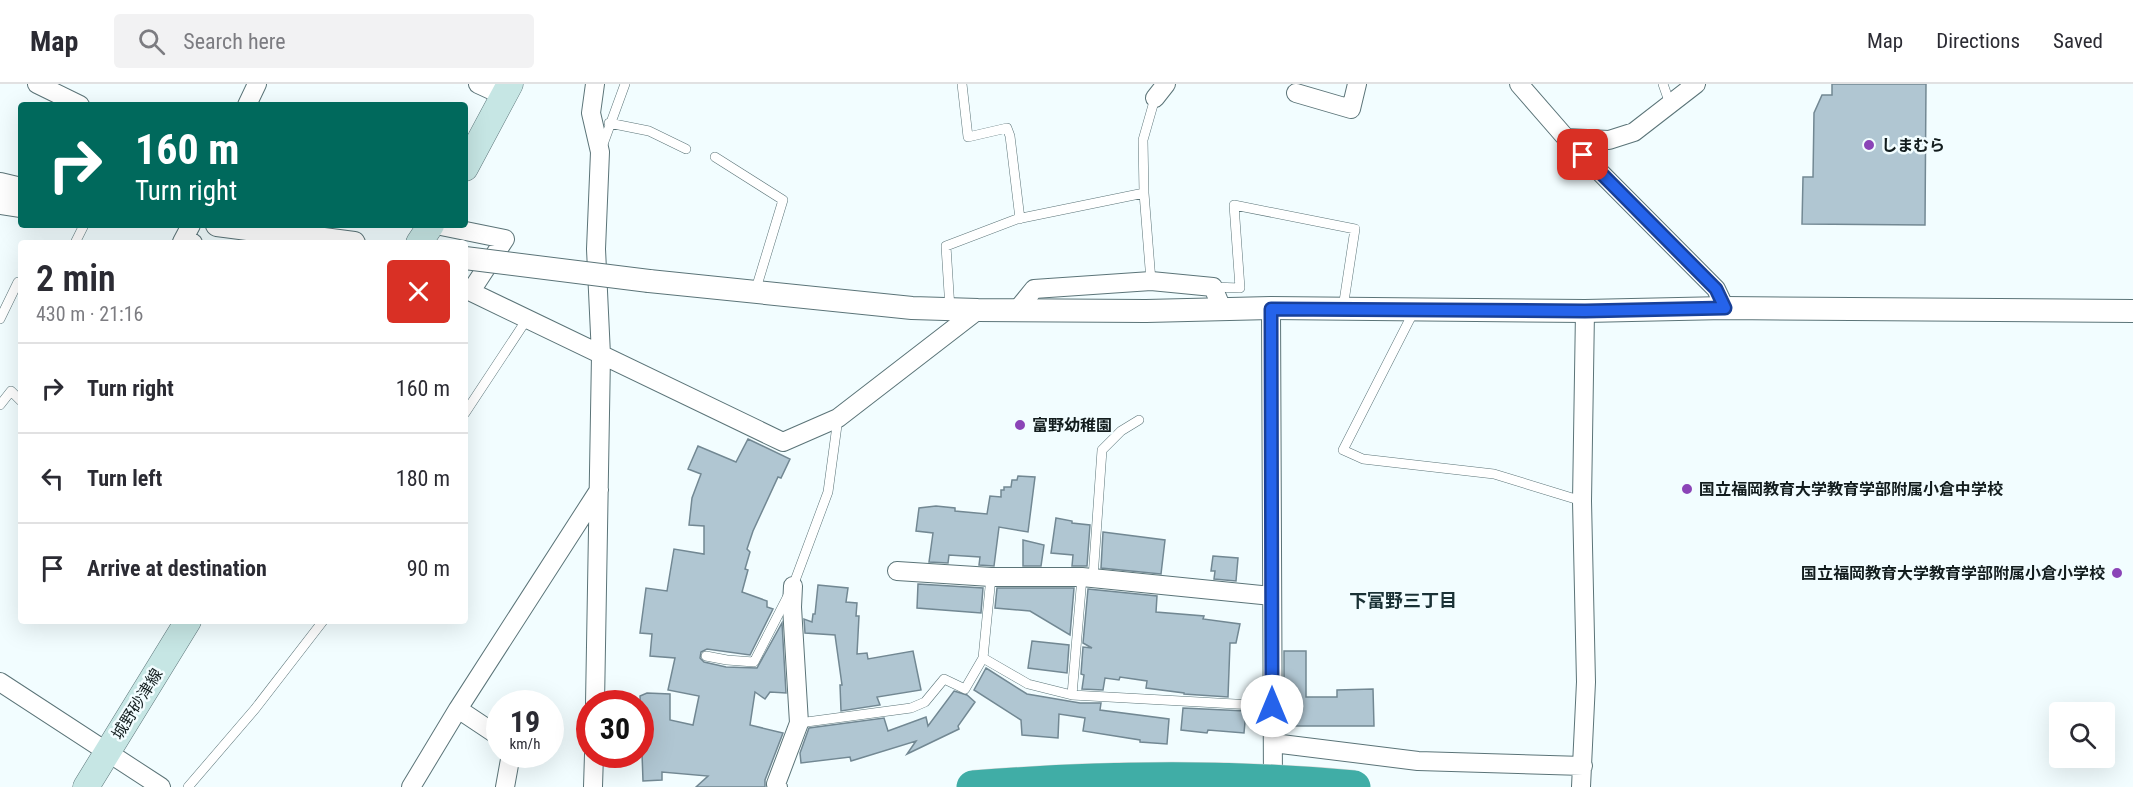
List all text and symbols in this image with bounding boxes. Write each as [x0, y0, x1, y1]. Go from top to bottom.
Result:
search box [114, 14, 534, 68]
text: Map [30, 25, 78, 58]
icon: search [135, 25, 168, 58]
text: Search here [183, 29, 286, 54]
text: Map [1867, 29, 1903, 53]
text: Directions [1936, 29, 2020, 53]
text: Saved [2053, 29, 2103, 53]
text: 160 m [135, 125, 240, 174]
icon: right [36, 126, 114, 204]
pin [1557, 129, 1608, 180]
place label: しまむら [1881, 136, 1945, 155]
icon: arrive [1566, 138, 1599, 171]
marker: しまむら [1862, 138, 1876, 152]
text: Turn right [135, 175, 237, 207]
text: 2 min [36, 258, 116, 300]
button: close [387, 260, 450, 323]
text: 430 m · 21:16 [36, 302, 143, 326]
icon: right [36, 372, 69, 405]
text: Turn right [87, 376, 174, 401]
text: 160 m [396, 376, 450, 401]
place label: 富野幼稚園 [1032, 416, 1112, 435]
marker: 富野幼稚園 [1013, 418, 1027, 432]
icon: left [36, 462, 69, 495]
text: Turn left [87, 466, 162, 491]
text: 180 m [396, 466, 450, 491]
place label: 国立福岡教育大学教育学部附属小倉中学校 [1699, 480, 2003, 499]
marker: 国立福岡教育大学教育学部附属小倉中学校 [1680, 482, 1694, 496]
icon: arrive [36, 552, 69, 585]
text: Arrive at destination [87, 556, 267, 581]
text: 90 m [407, 556, 450, 581]
place label: 国立福岡教育大学教育学部附属小倉小学校 [1801, 564, 2105, 583]
marker: 国立福岡教育大学教育学部附属小倉小学校 [2110, 566, 2124, 580]
district label: 下富野三丁目 [1349, 590, 1457, 611]
street label: 城野砂津線 [108, 665, 166, 743]
position arrow [1240, 674, 1304, 738]
speed limit sign: 30 [576, 690, 654, 768]
map controls [2049, 702, 2115, 768]
button: search [2049, 702, 2115, 768]
text: 19 [510, 704, 540, 739]
text: km/h [510, 735, 540, 753]

